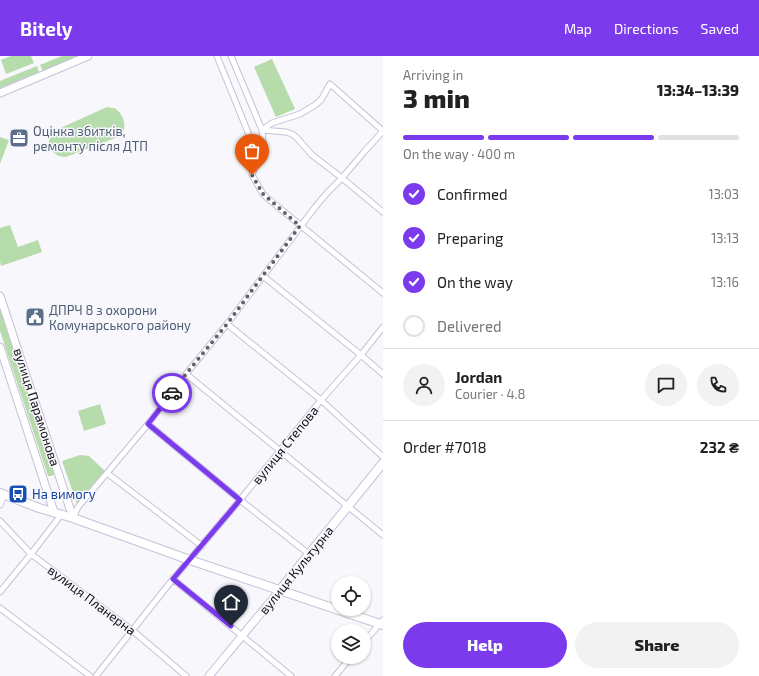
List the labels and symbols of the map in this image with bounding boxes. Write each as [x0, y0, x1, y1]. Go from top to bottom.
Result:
place label: Оцінка збитків, ремонту після ДТП [33, 123, 148, 154]
office icon: Оцінка збитків, ремонту після ДТП [8, 127, 30, 149]
pin [235, 134, 269, 175]
place label: ДПРЧ 8 з охорони Комунарського району [49, 302, 191, 333]
public building icon: ДПРЧ 8 з охорони Комунарського району [24, 306, 46, 328]
street label: вулиця Парамонова [10, 346, 64, 468]
courier [152, 373, 192, 413]
street label: вулиця Степова [249, 403, 321, 487]
bus stop icon: На вимогу [7, 483, 29, 505]
place label: На вимогу [32, 486, 96, 502]
street label: вулиця Культурна [255, 523, 337, 617]
street label: вулиця Планерна [45, 562, 139, 638]
pin [214, 585, 248, 626]

